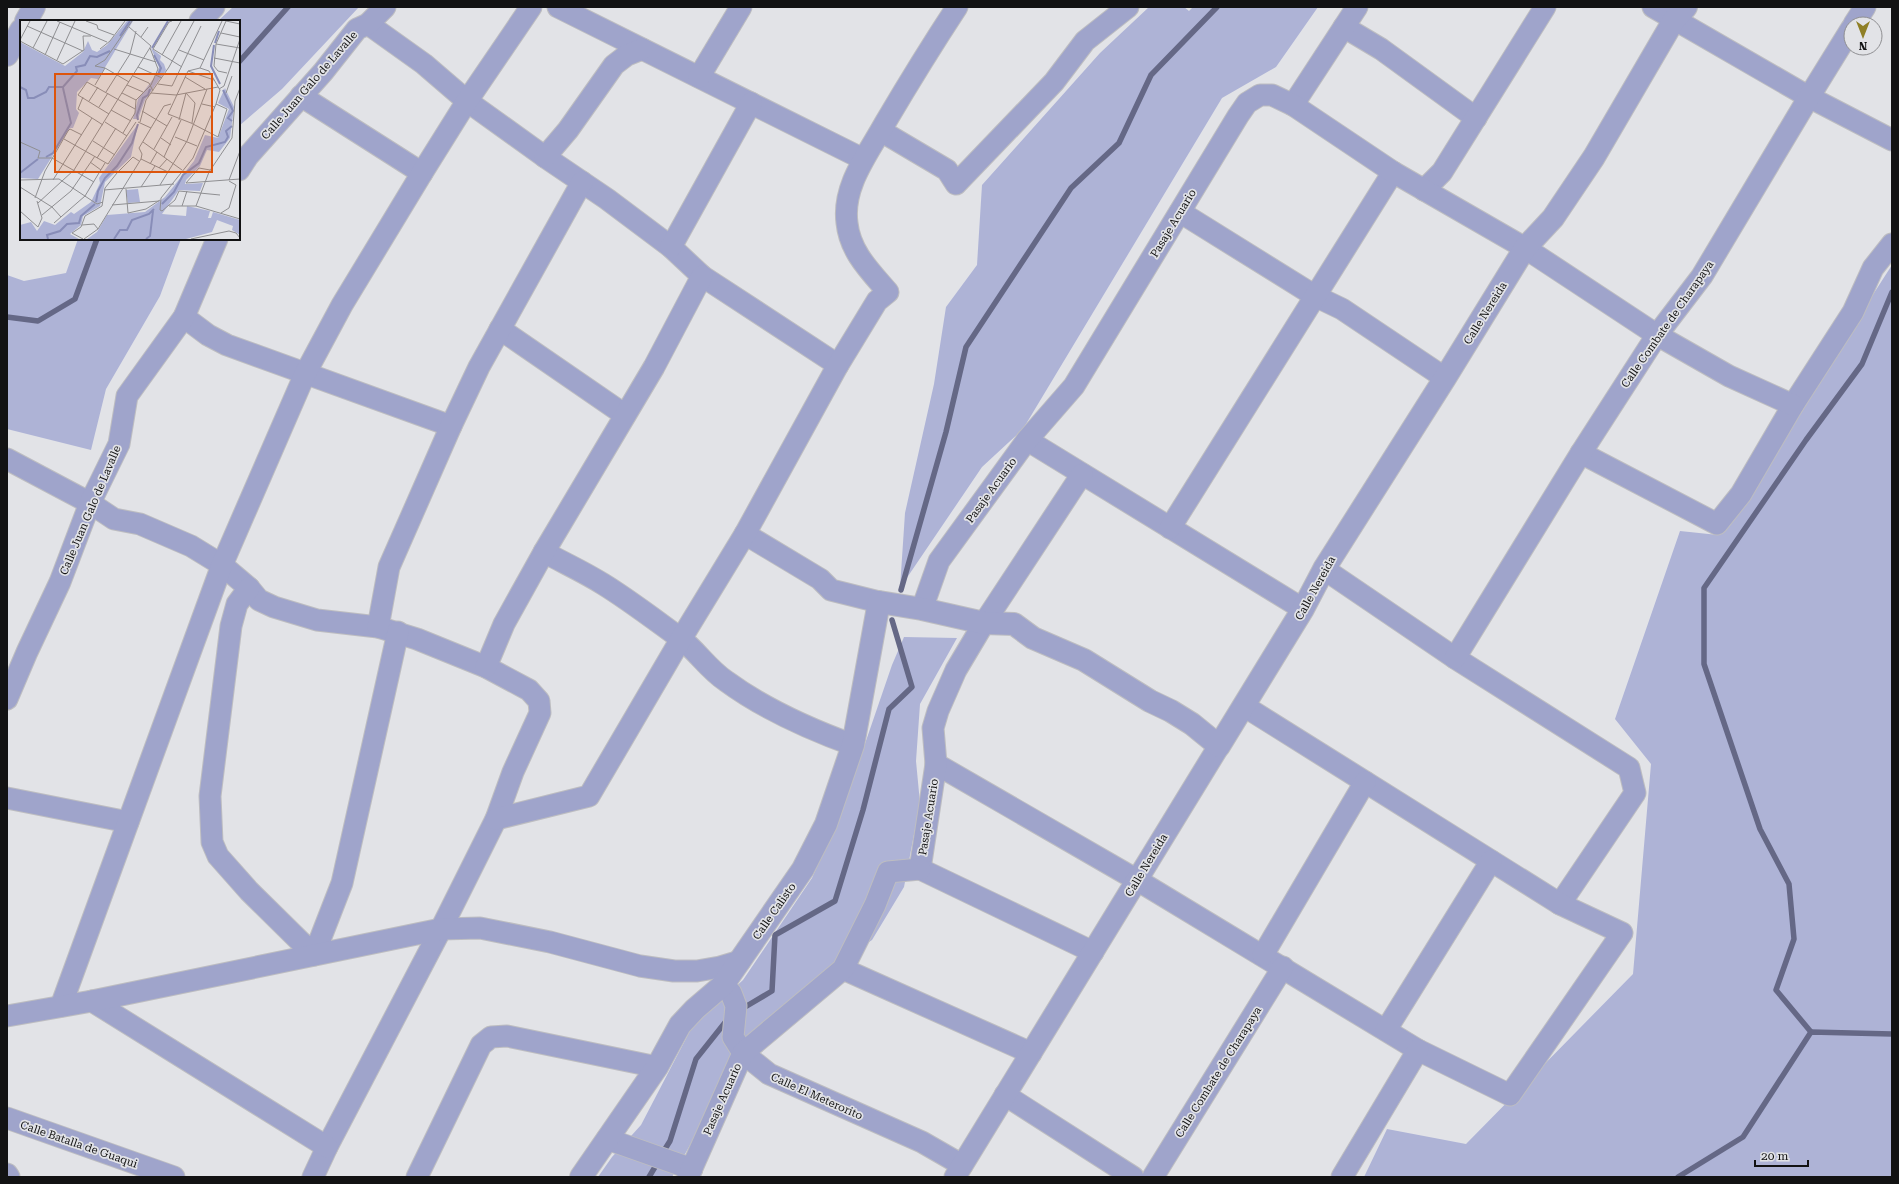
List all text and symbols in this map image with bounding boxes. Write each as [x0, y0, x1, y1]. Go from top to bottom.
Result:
north arrow [1843, 16, 1883, 56]
inset map [20, 20, 240, 240]
street label: Calle Juan Galo de Lavalle [259, 29, 360, 142]
text: N [1858, 39, 1867, 52]
street label: Pasaje Acuario [1148, 187, 1199, 260]
street label: Calle Combate de Charapaya [1619, 258, 1716, 390]
street label: Calle Nereida [1461, 280, 1510, 347]
street label: Calle Juan Galo de Lavalle [57, 444, 124, 577]
street label: Pasaje Acuario [963, 455, 1020, 525]
street label: Calle Nereida [1292, 554, 1338, 623]
street label: Pasaje Acuario [916, 778, 941, 856]
street label: Calle Nereida [1123, 831, 1170, 899]
street label: Calle Calisto [750, 880, 799, 942]
street label: Calle Combate de Charapaya [1173, 1004, 1264, 1140]
street label: Pasaje Acuario [701, 1061, 744, 1137]
street label: Calle El Meterorito [769, 1070, 865, 1123]
street label: Calle Batalla de Guaqui [19, 1118, 140, 1171]
scale bar [1755, 1142, 1808, 1168]
text: 20 m [1761, 1149, 1788, 1163]

